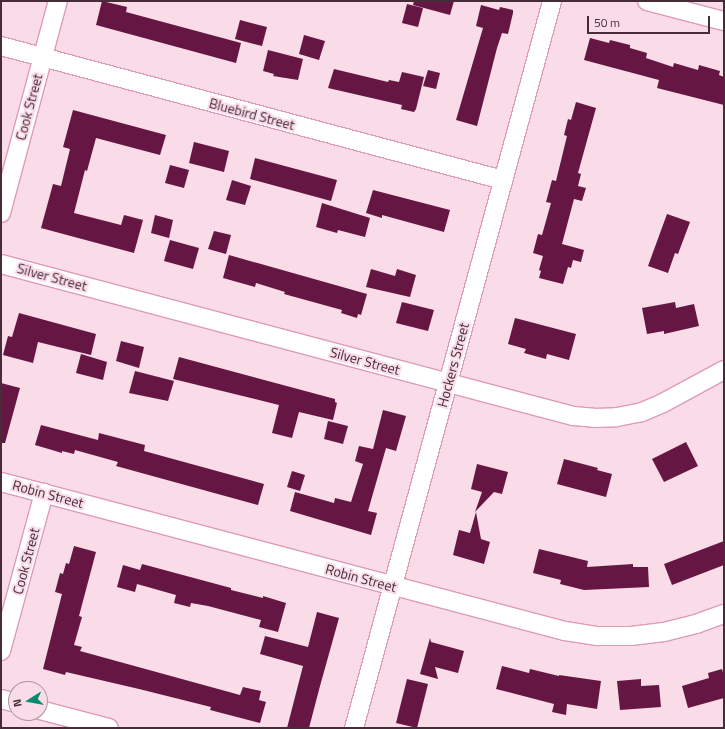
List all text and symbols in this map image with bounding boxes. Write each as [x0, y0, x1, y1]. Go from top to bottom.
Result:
scale bar [589, 8, 712, 34]
text: 50 m [594, 13, 620, 32]
street label: Cook Street [12, 72, 46, 142]
street label: Bluebird Street [207, 94, 297, 134]
street label: Silver Street [15, 260, 89, 294]
street label: Hockers Street [434, 321, 472, 409]
street label: Silver Street [328, 344, 402, 378]
street label: Robin Street [11, 476, 85, 512]
street label: Cook Street [9, 526, 43, 596]
street label: Robin Street [324, 560, 398, 596]
north arrow [8, 681, 48, 721]
text: N [9, 698, 26, 708]

